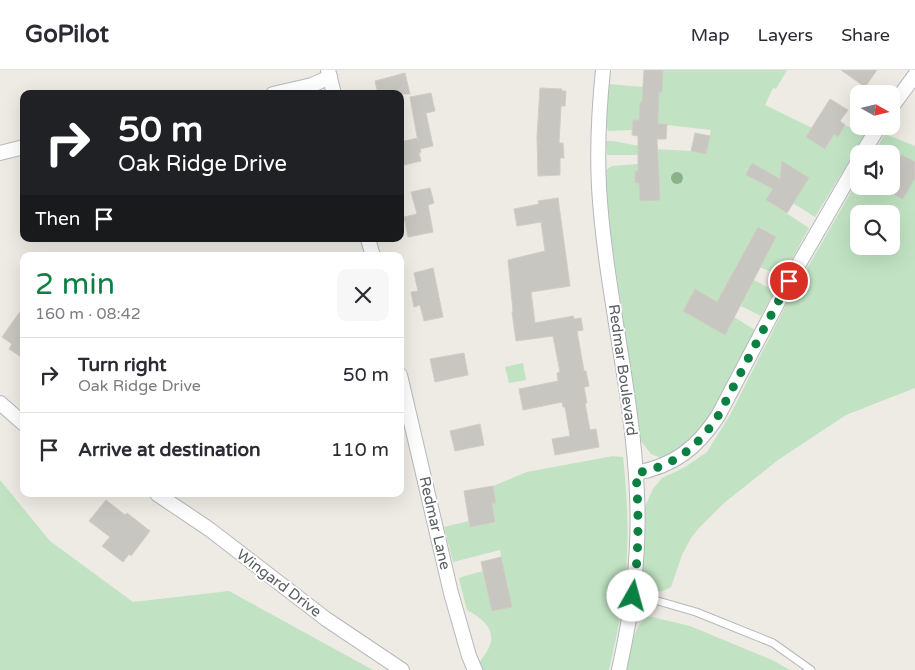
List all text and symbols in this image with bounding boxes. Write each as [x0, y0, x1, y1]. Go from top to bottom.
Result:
text: GoPilot [25, 20, 109, 49]
text: Map [691, 24, 730, 46]
text: Layers [758, 24, 813, 46]
text: Share [841, 24, 890, 46]
north arrow [850, 85, 900, 135]
map controls [850, 85, 900, 255]
text: 50 m [118, 109, 203, 151]
icon: right [35, 110, 100, 175]
button: sound [850, 145, 900, 195]
text: Oak Ridge Drive [118, 151, 287, 177]
icon: arrive [90, 205, 118, 233]
button: search [850, 205, 900, 255]
text: Then [35, 208, 80, 230]
pin [768, 260, 810, 302]
text: 2 min [35, 266, 115, 303]
icon: arrive [775, 267, 803, 295]
button: close [337, 269, 389, 321]
street label: Redmar Boulevard [605, 303, 641, 437]
text: 160 m · 08:42 [35, 304, 141, 324]
text: Turn right [78, 354, 166, 376]
icon: right [35, 361, 63, 389]
text: 50 m [343, 364, 389, 386]
text: Oak Ridge Drive [78, 376, 201, 396]
icon: arrive [35, 436, 63, 464]
text: Arrive at destination [78, 439, 261, 461]
text: 110 m [331, 439, 389, 461]
street label: Redmar Lane [416, 475, 454, 571]
street label: Wingard Drive [233, 545, 325, 621]
position arrow [606, 569, 658, 621]

